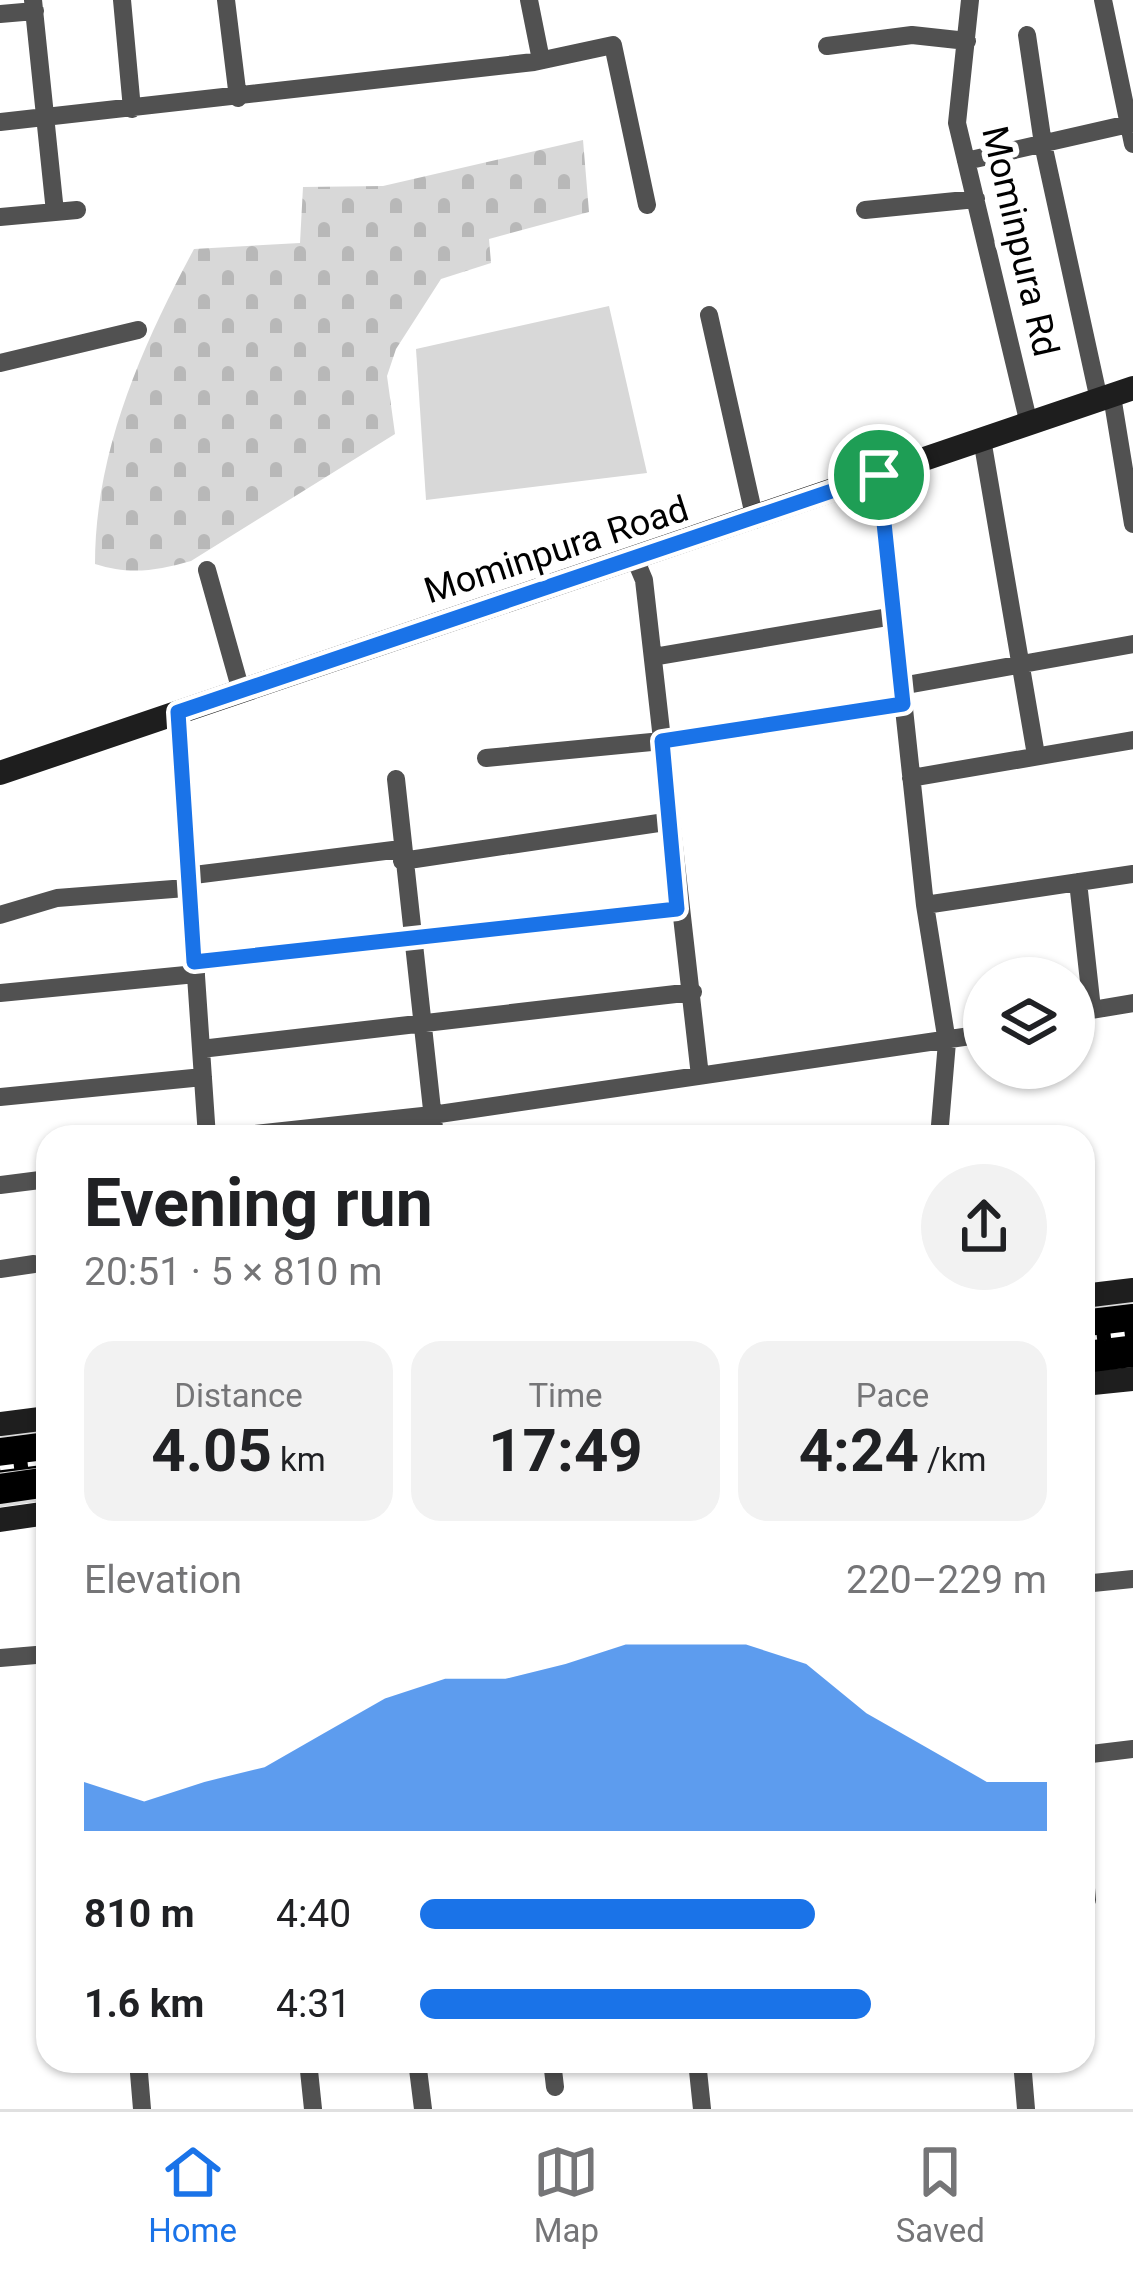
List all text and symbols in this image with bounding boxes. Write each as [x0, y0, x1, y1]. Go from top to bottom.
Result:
street label: Mominpura Rd [973, 122, 1067, 360]
pin [828, 424, 930, 526]
icon: arrive [846, 442, 912, 508]
street label: Mominpura Road [419, 488, 693, 612]
map controls [963, 957, 1095, 1089]
button: layers [963, 957, 1095, 1089]
button: share [921, 1164, 1047, 1290]
text: Evening run [84, 1165, 433, 1242]
text: 20:51 · 5 × 810 m [84, 1249, 382, 1295]
text: Distance [174, 1376, 303, 1415]
text: Time [528, 1376, 603, 1415]
text: Pace [856, 1376, 929, 1415]
text: 4.05 [151, 1415, 272, 1486]
text: 17:49 [488, 1415, 643, 1486]
text: 4:24 [799, 1415, 919, 1486]
text: km [272, 1440, 326, 1479]
text: /km [919, 1440, 986, 1479]
text: Elevation [84, 1557, 242, 1603]
text: 220–229 m [846, 1557, 1047, 1603]
text: 810 m [84, 1891, 195, 1937]
text: 4:40 [276, 1891, 351, 1937]
text: 1.6 km [84, 1981, 204, 2027]
text: 4:31 [276, 1981, 351, 2027]
tab: Home [148, 2139, 237, 2250]
tab: Map [533, 2139, 599, 2250]
tab: Saved [896, 2139, 985, 2250]

